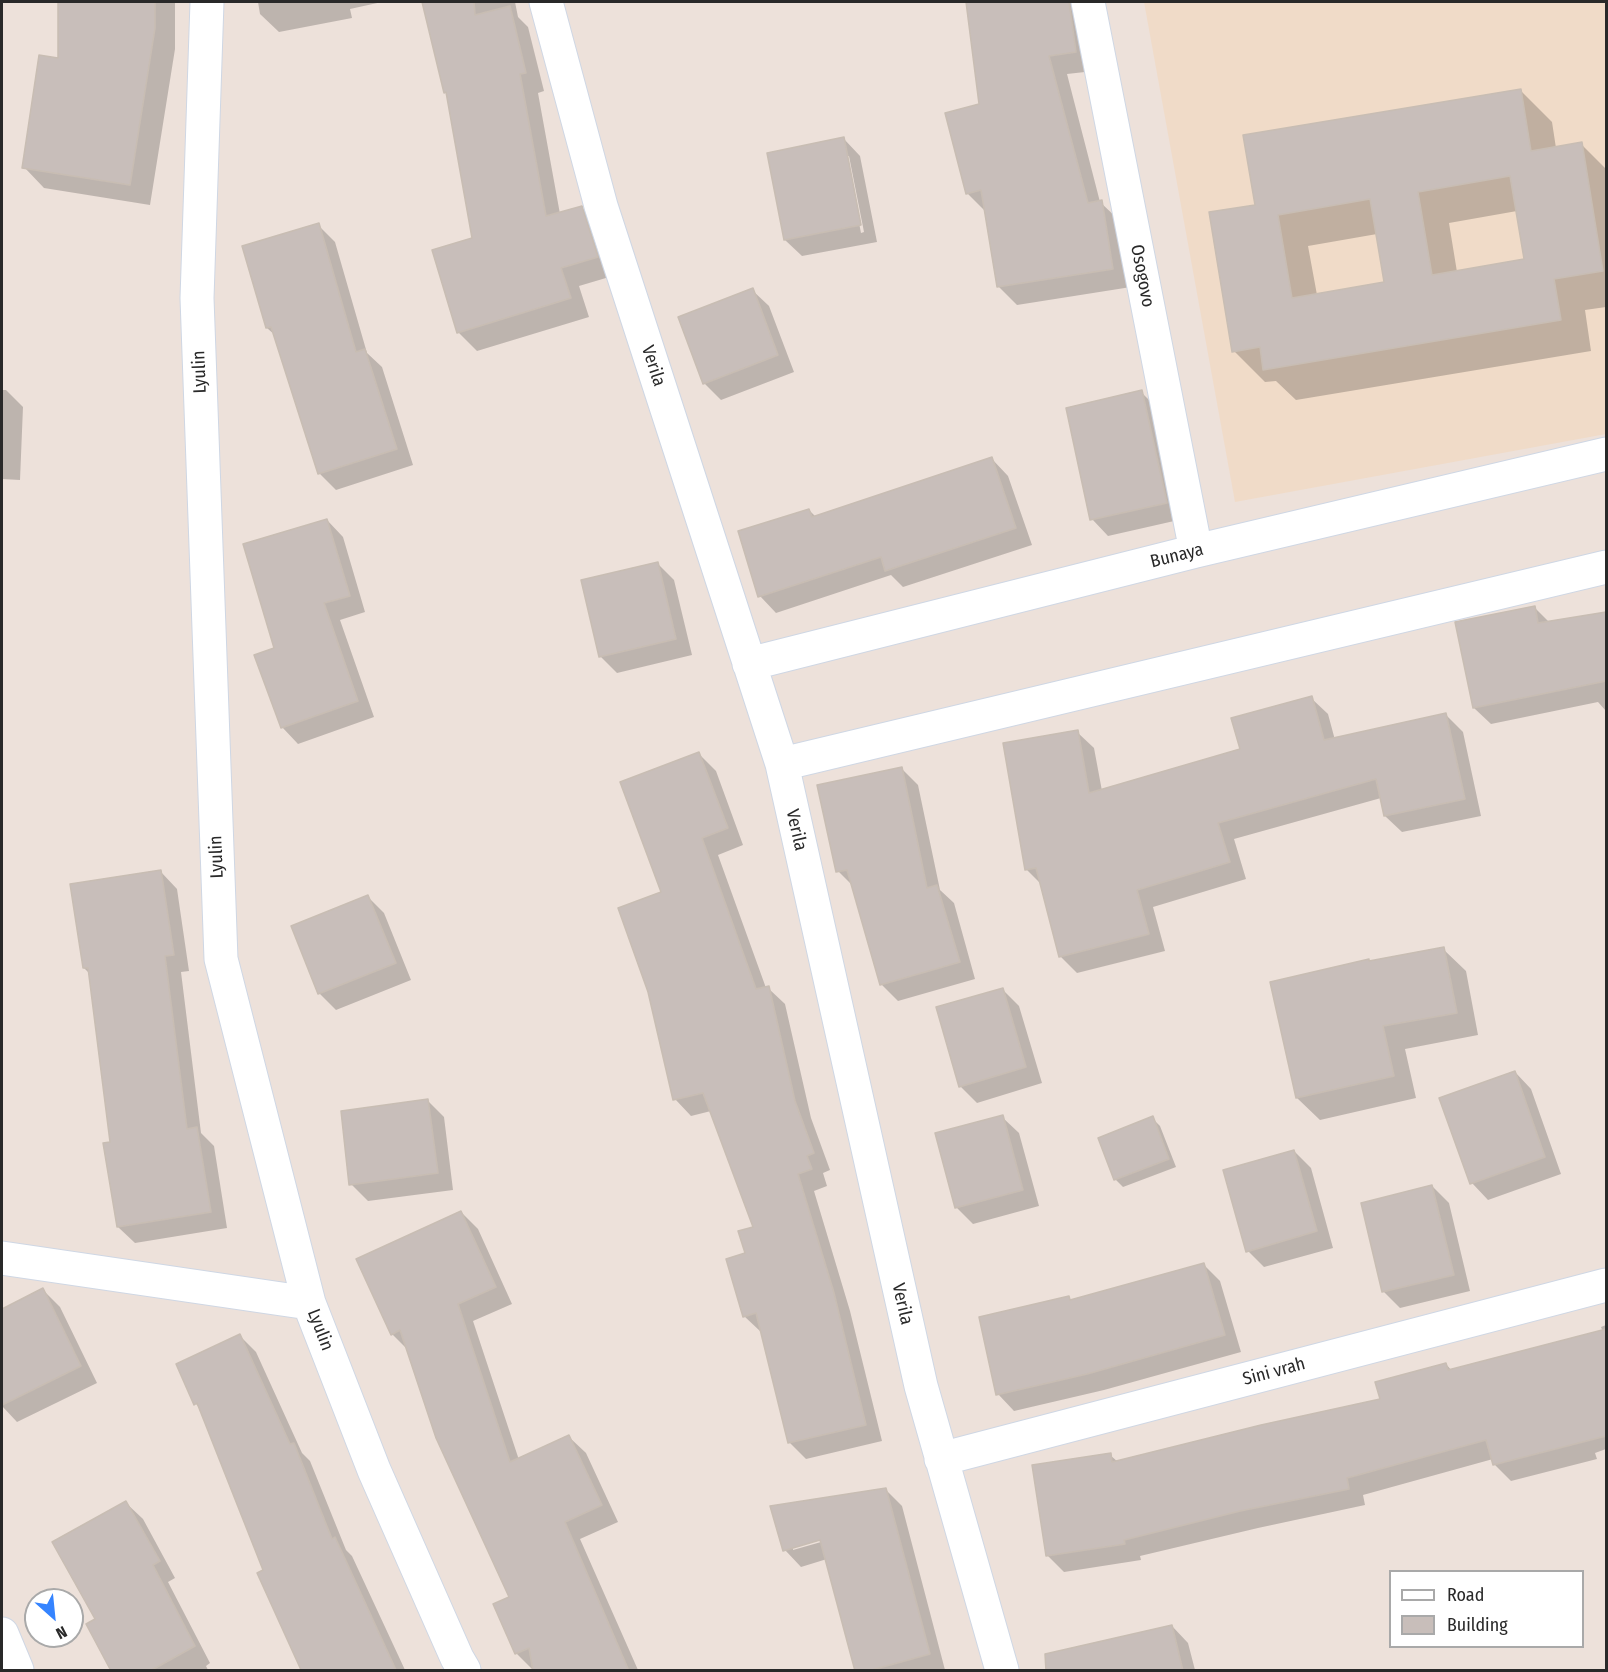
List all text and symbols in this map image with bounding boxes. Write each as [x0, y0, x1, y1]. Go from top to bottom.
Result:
street label: Osogovo [1125, 243, 1159, 309]
street label: Verila [636, 343, 670, 389]
street label: Lyulin [188, 350, 212, 394]
street label: Bunaya [1148, 539, 1206, 573]
street label: Verila [781, 807, 811, 853]
street label: Lyulin [205, 835, 229, 879]
street label: Verila [887, 1281, 917, 1327]
street label: Lyulin [302, 1306, 338, 1354]
street label: Sini vrah [1240, 1353, 1308, 1391]
legend [1389, 1570, 1584, 1648]
text: Road [1447, 1584, 1484, 1606]
north arrow [24, 1588, 84, 1648]
text: Building [1447, 1614, 1508, 1636]
text: N [53, 1622, 70, 1643]

